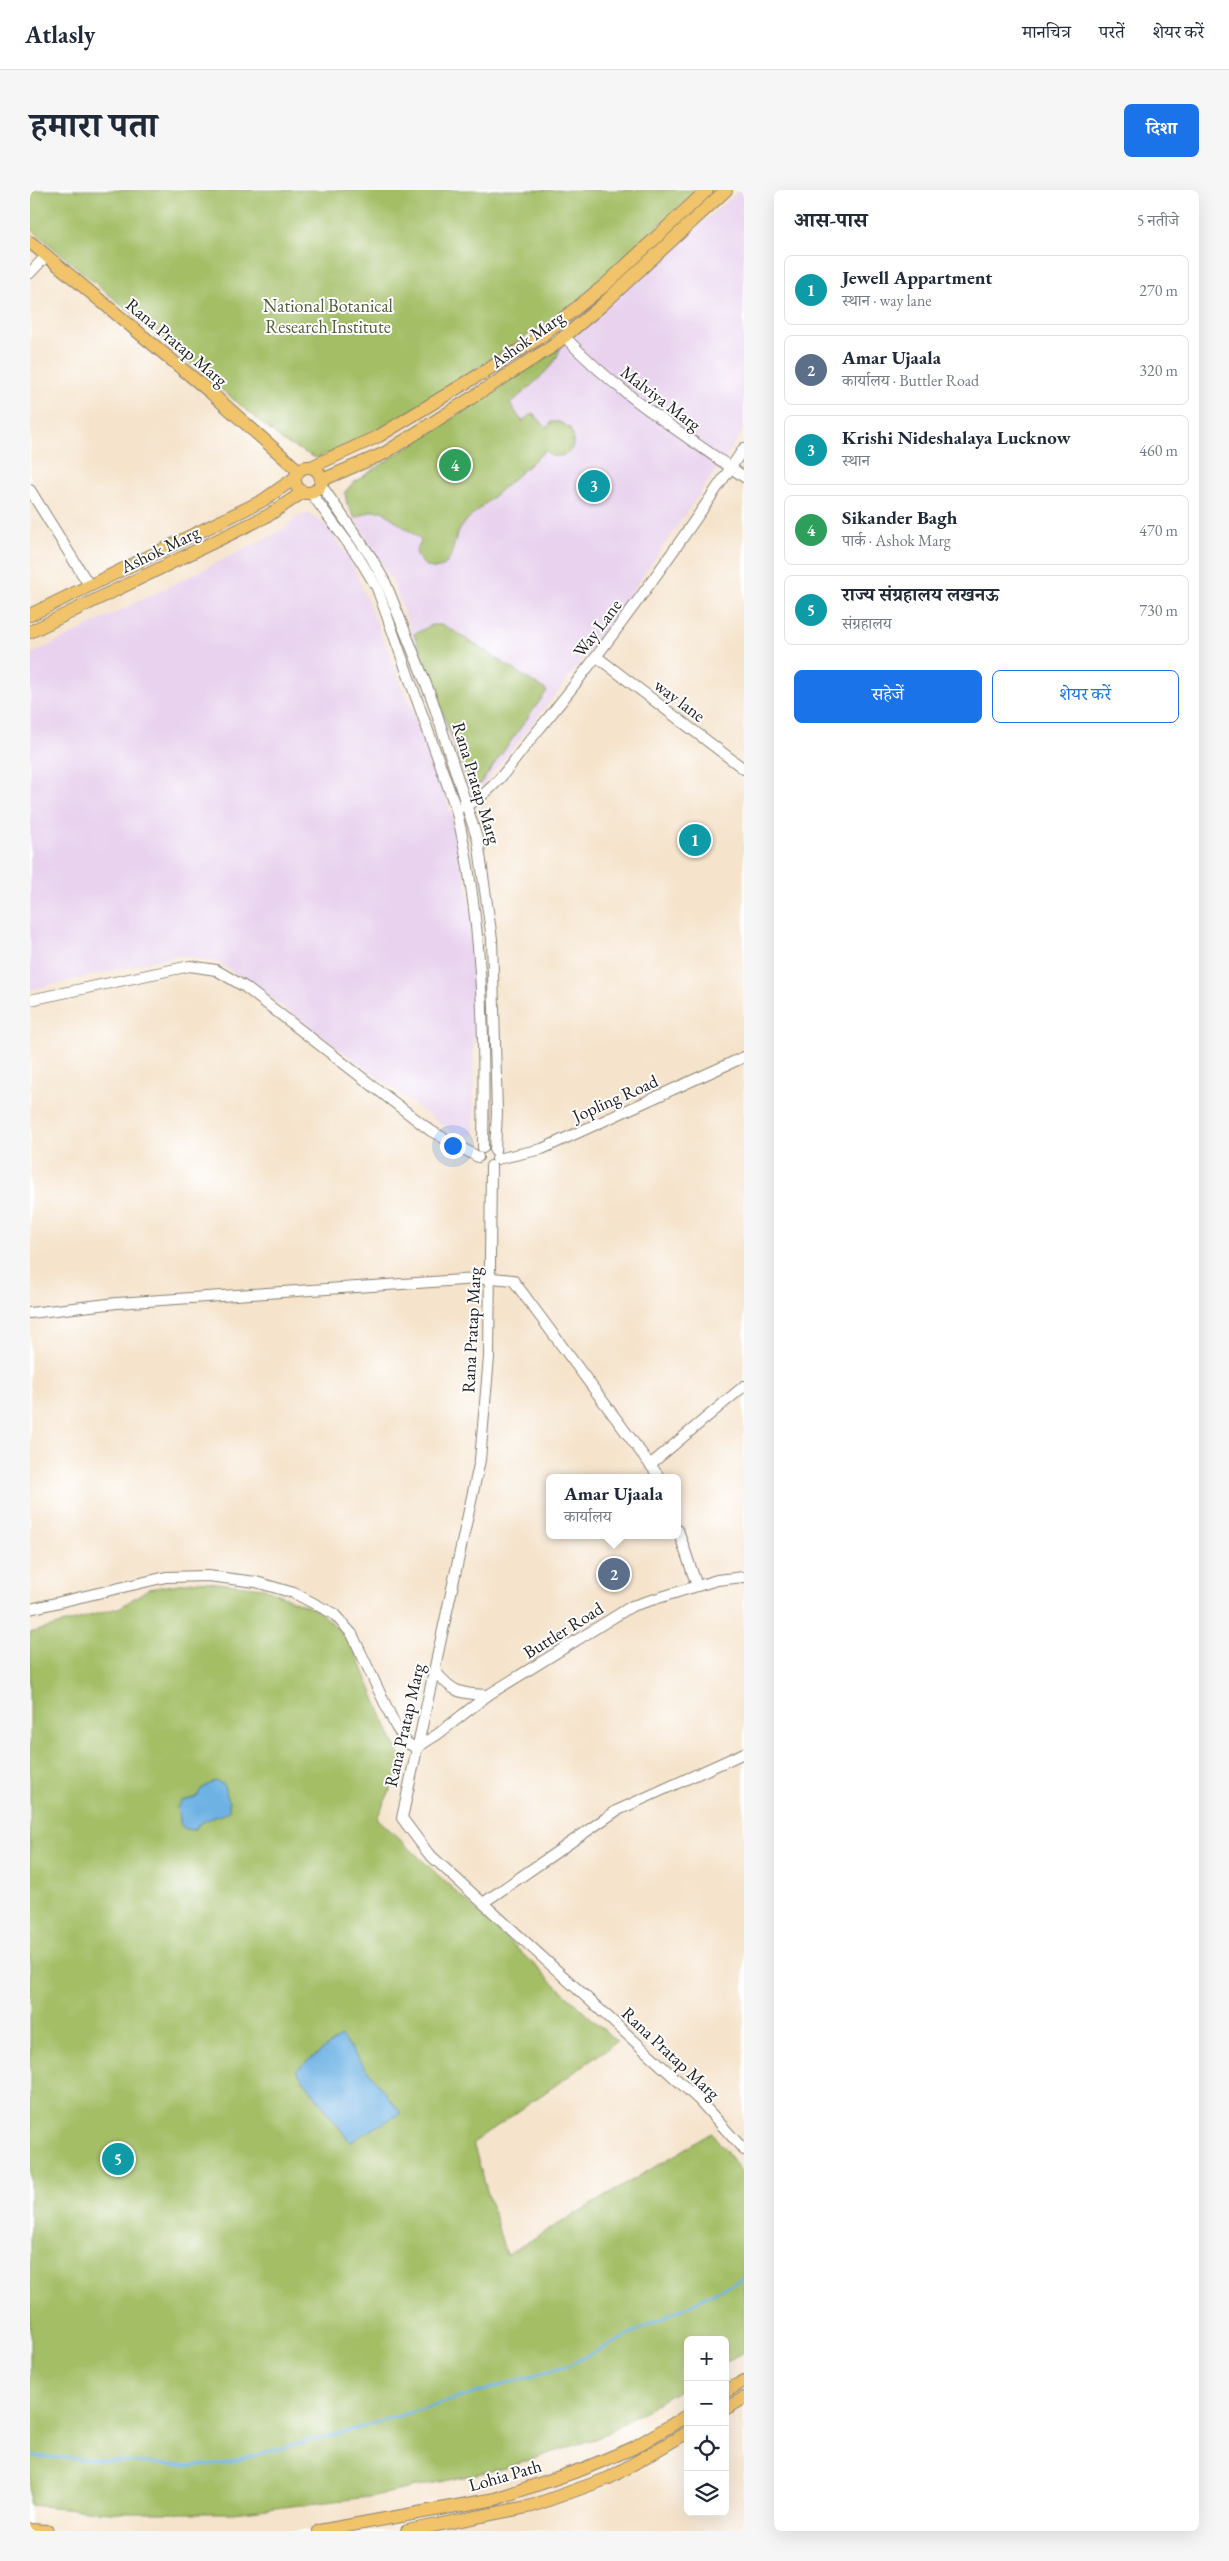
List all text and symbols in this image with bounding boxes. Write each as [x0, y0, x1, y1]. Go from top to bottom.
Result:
text: Atlasly [25, 19, 95, 50]
text: मानचित्र [1022, 20, 1071, 43]
text: परतें [1099, 20, 1125, 43]
text: शेयर करें [1153, 20, 1204, 43]
text: हमारा पता [30, 102, 157, 147]
button: दिशा [1124, 104, 1199, 157]
text: आस-पास [794, 206, 867, 233]
text: 5 नतीजे [1137, 210, 1179, 231]
text: Jewell Appartment [842, 265, 992, 290]
text: 1 [807, 280, 815, 301]
text: 270 m [1139, 280, 1178, 301]
text: स्थान · way lane [842, 290, 932, 311]
street label: Rana Pratap Marg [121, 293, 233, 391]
park label: National Botanical Research Institute [263, 294, 393, 338]
street label: Ashok Marg [485, 305, 569, 373]
text: Amar Ujaala [842, 345, 941, 370]
street label: Malviya Marg [616, 360, 706, 436]
text: 2 [807, 360, 815, 381]
text: 320 m [1139, 360, 1178, 381]
text: कार्यालय · Buttler Road [842, 370, 979, 391]
text: Krishi Nideshalaya Lucknow [842, 425, 1071, 450]
text: 3 [807, 440, 815, 461]
text: 460 m [1139, 440, 1178, 461]
pin: 4 [439, 446, 471, 484]
text: स्थान [842, 450, 870, 471]
pin: 3 [578, 467, 610, 505]
text: Sikander Bagh [842, 505, 957, 530]
street label: Ashok Marg [116, 520, 203, 578]
text: 4 [807, 520, 815, 541]
text: 470 m [1139, 520, 1178, 541]
text: पार्क · Ashok Marg [842, 530, 951, 551]
text: राज्य संग्रहालय लखनऊ [842, 582, 999, 607]
street label: Way Lane [568, 594, 626, 662]
text: 5 [807, 600, 815, 621]
text: 730 m [1139, 600, 1178, 621]
text: संग्रहालय [842, 613, 892, 634]
button: सहेजें [794, 670, 982, 723]
button: शेयर करें [992, 670, 1179, 723]
street label: way lane [650, 673, 710, 727]
street label: Rana Pratap Marg [448, 719, 506, 847]
pin: 1 [679, 821, 711, 859]
street label: Jopling Road [567, 1069, 662, 1128]
your location [440, 1133, 466, 1159]
street label: Rana Pratap Marg [456, 1266, 486, 1394]
popup [546, 1474, 681, 1539]
text: Amar Ujaala [564, 1481, 663, 1506]
text: कार्यालय [564, 1506, 612, 1527]
pin: 2 [598, 1555, 630, 1593]
street label: Buttler Road [519, 1596, 608, 1664]
street label: Rana Pratap Marg [379, 1661, 429, 1789]
street label: Rana Pratap Marg [617, 2002, 725, 2105]
pin: 5 [102, 2140, 134, 2178]
map controls [684, 2336, 729, 2516]
button: + [684, 2336, 729, 2381]
button: − [684, 2381, 729, 2426]
button: locate [684, 2426, 729, 2471]
street label: Lohia Path [466, 2454, 544, 2496]
button: layers [684, 2471, 729, 2516]

